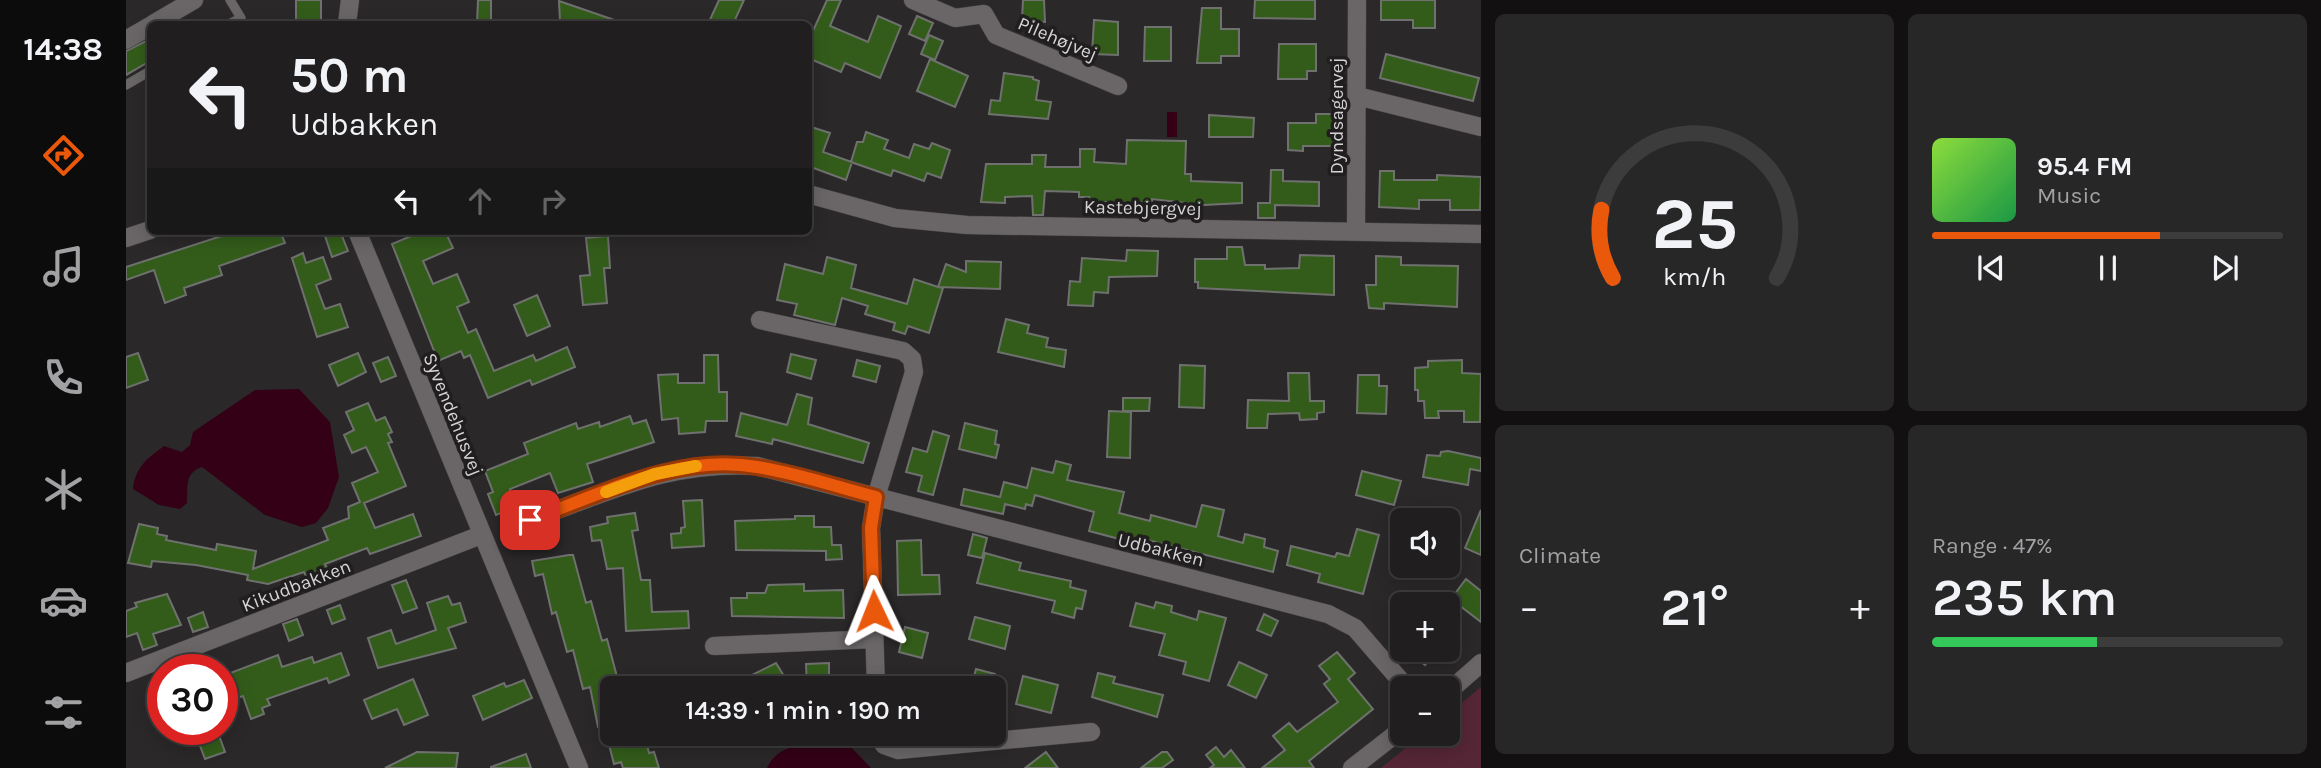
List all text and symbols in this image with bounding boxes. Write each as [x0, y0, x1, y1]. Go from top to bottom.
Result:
street label: Pilehøjvej [1014, 12, 1101, 66]
text: 14:38 [23, 31, 103, 68]
text: 50 m [290, 47, 408, 104]
icon: left [175, 49, 266, 140]
street label: Dyndsagervej [1326, 57, 1348, 175]
text: Udbakken [290, 106, 438, 143]
icon: directions [39, 131, 88, 180]
text: 95.4 FM [2037, 151, 2133, 182]
icon: left [388, 182, 426, 220]
icon: ahead [461, 182, 499, 220]
icon: right [534, 182, 572, 220]
text: 25 [1651, 182, 1738, 267]
text: Music [2037, 182, 2101, 209]
street label: Kastebjergvej [1084, 196, 1202, 220]
icon: music [39, 242, 88, 291]
icon: previous [1972, 249, 2010, 287]
icon: pause [2089, 249, 2127, 287]
icon: next [2206, 249, 2244, 287]
text: km/h [1663, 262, 1726, 291]
street label: Syvendehusvej [418, 350, 488, 479]
icon: phone [39, 353, 88, 402]
icon: climate [39, 465, 88, 514]
pin [500, 490, 560, 550]
icon: arrive [511, 501, 549, 539]
map controls [1390, 508, 1460, 746]
button: sound [1390, 508, 1460, 578]
street label: Udbakken [1115, 529, 1206, 571]
text: Range · 47% [1932, 532, 2053, 559]
text: Climate [1519, 542, 1601, 569]
street label: Kikudbakken [239, 555, 354, 617]
text: 235 km [1932, 567, 2117, 628]
position arrow [837, 574, 911, 648]
icon: car [39, 576, 88, 625]
text: 21° [1660, 577, 1729, 638]
text: − [1519, 585, 1539, 630]
text: + [1850, 585, 1870, 630]
button: + [1390, 592, 1460, 662]
speed limit sign: 30 [147, 654, 238, 745]
button: − [1390, 676, 1460, 746]
icon: filters [39, 688, 88, 737]
text: 14:39 · 1 min · 190 m [685, 695, 921, 726]

